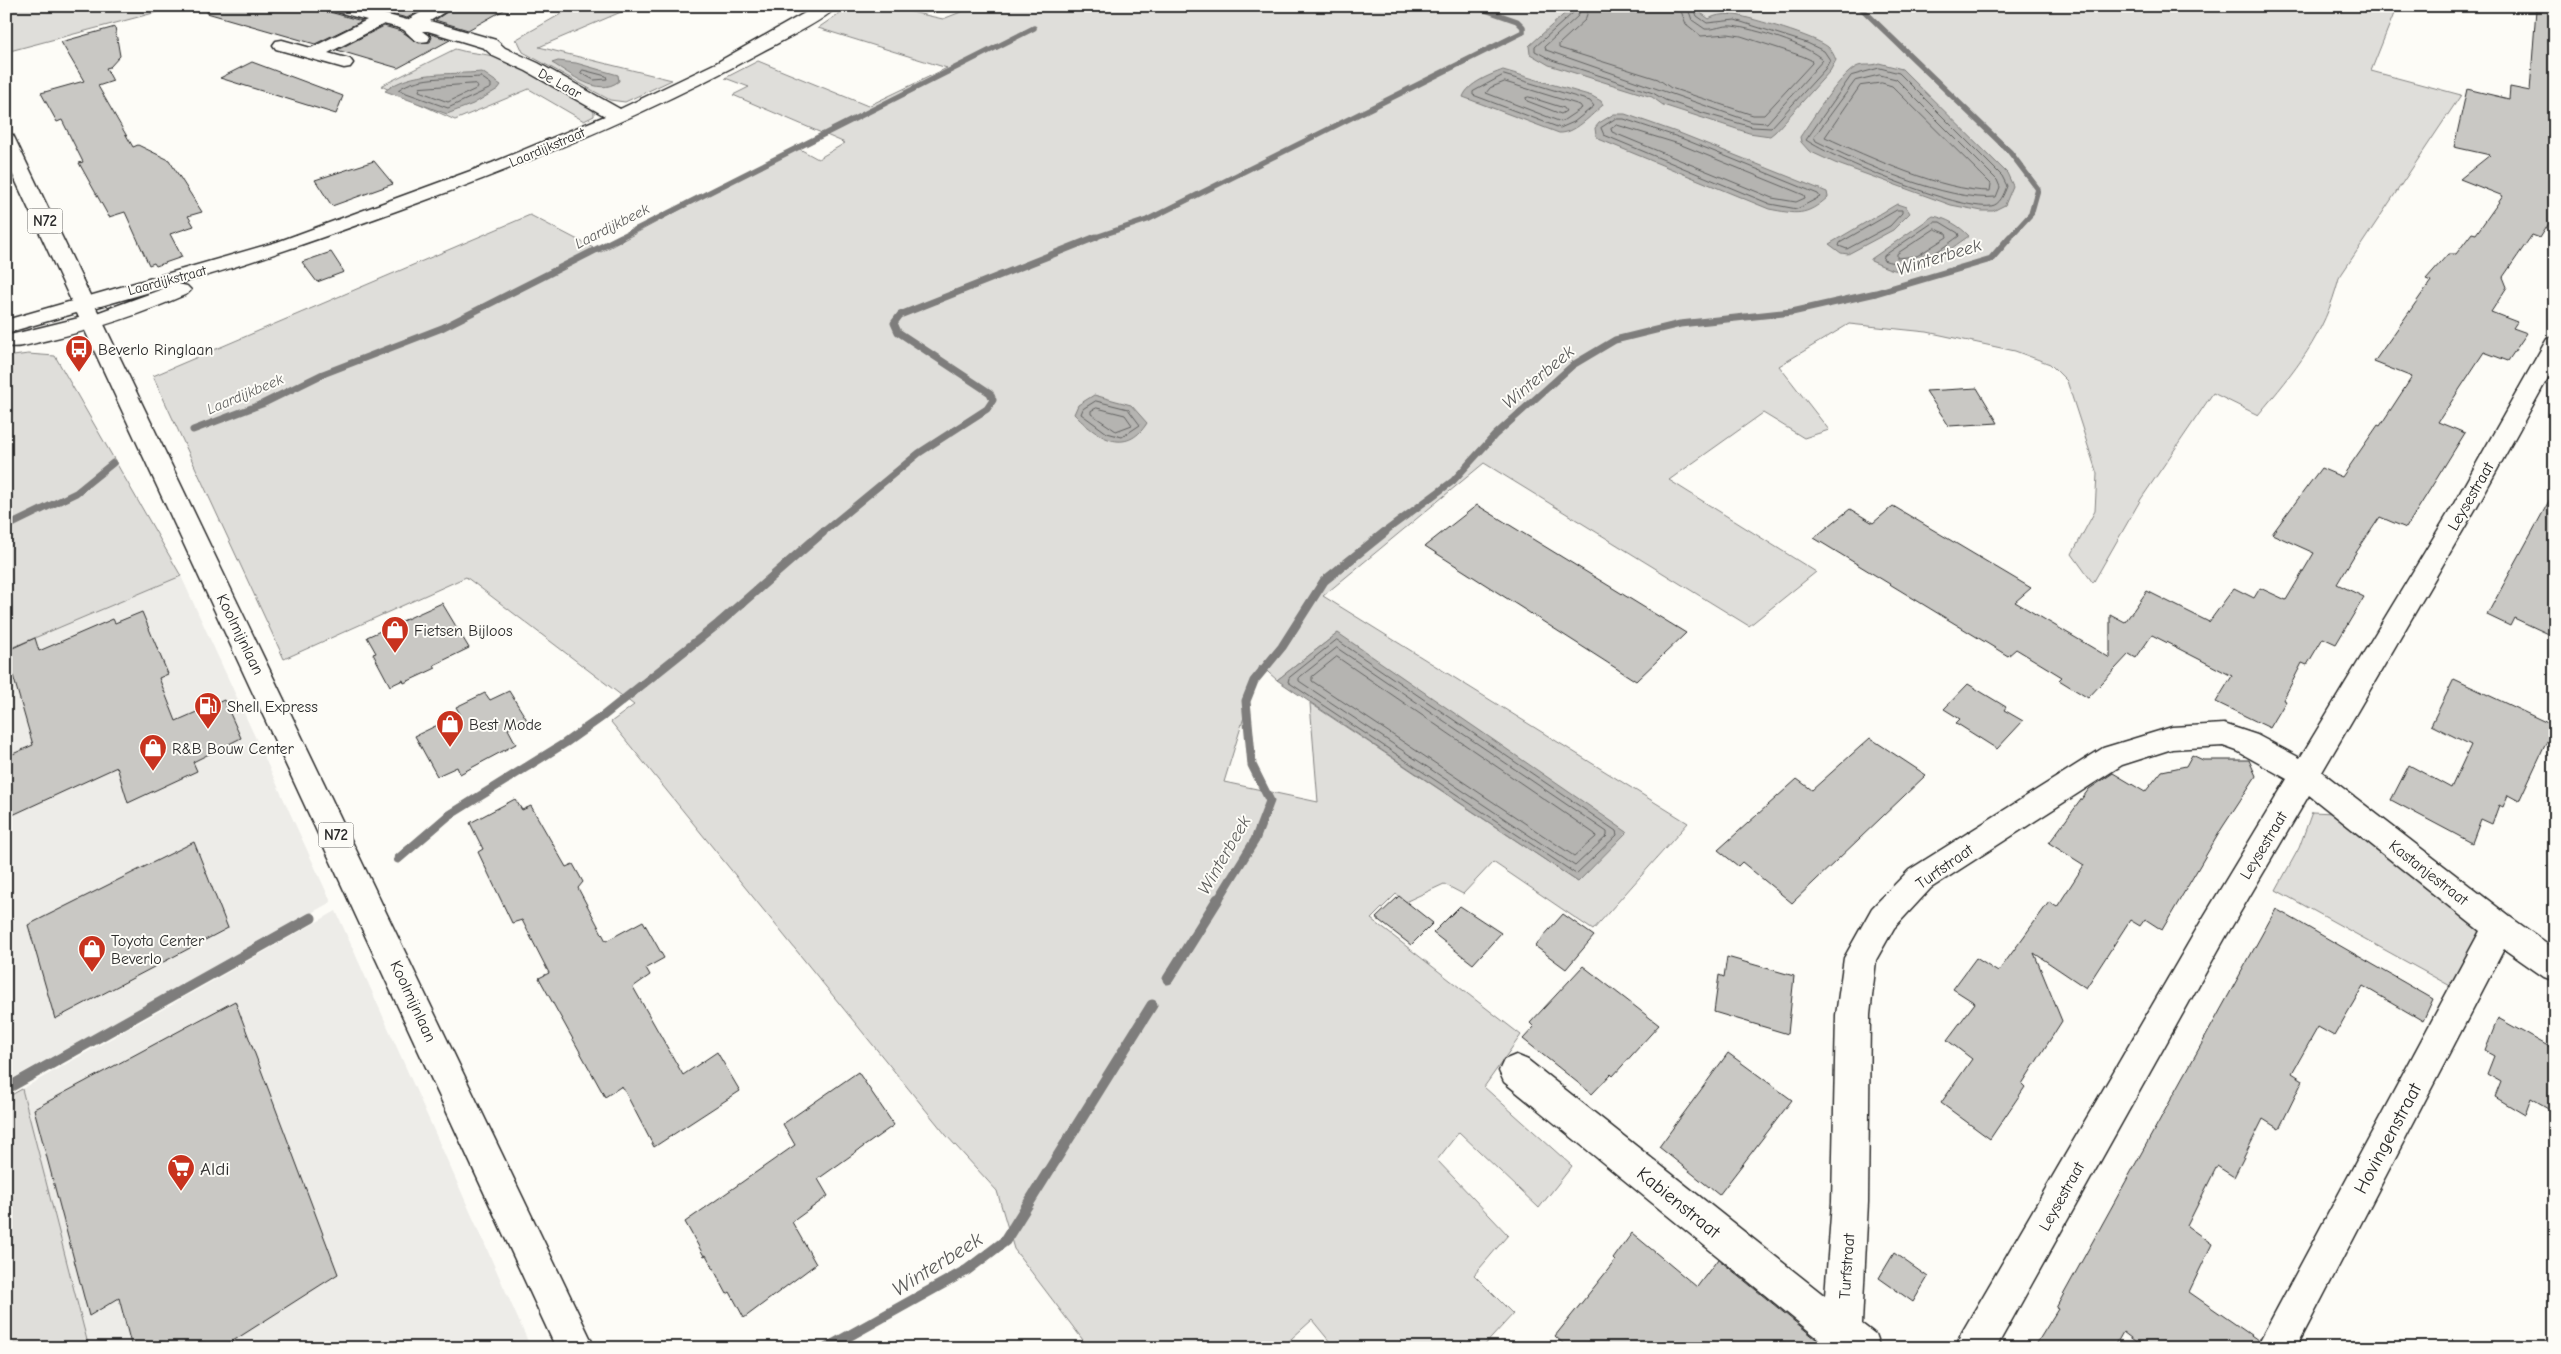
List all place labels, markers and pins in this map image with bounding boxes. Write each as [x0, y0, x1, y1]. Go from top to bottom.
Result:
bus stop icon: Beverlo Ringlaan [64, 334, 94, 373]
place label: Beverlo Ringlaan [98, 341, 213, 359]
shop icon: Fietsen Bijloos [380, 615, 410, 654]
place label: Fietsen Bijloos [414, 622, 513, 640]
fuel station icon: Shell Express [193, 691, 223, 730]
place label: Shell Express [227, 698, 318, 716]
shop icon: Best Mode [435, 709, 465, 748]
place label: Best Mode [469, 716, 542, 734]
shop icon: R&B Bouw Center [138, 733, 168, 772]
place label: R&B Bouw Center [172, 740, 294, 758]
place label: Toyota Center Beverlo [111, 932, 205, 968]
shop icon: Toyota Center Beverlo [77, 934, 107, 973]
supermarket icon: Aldi [166, 1153, 196, 1192]
place label: Aldi [200, 1158, 230, 1180]

